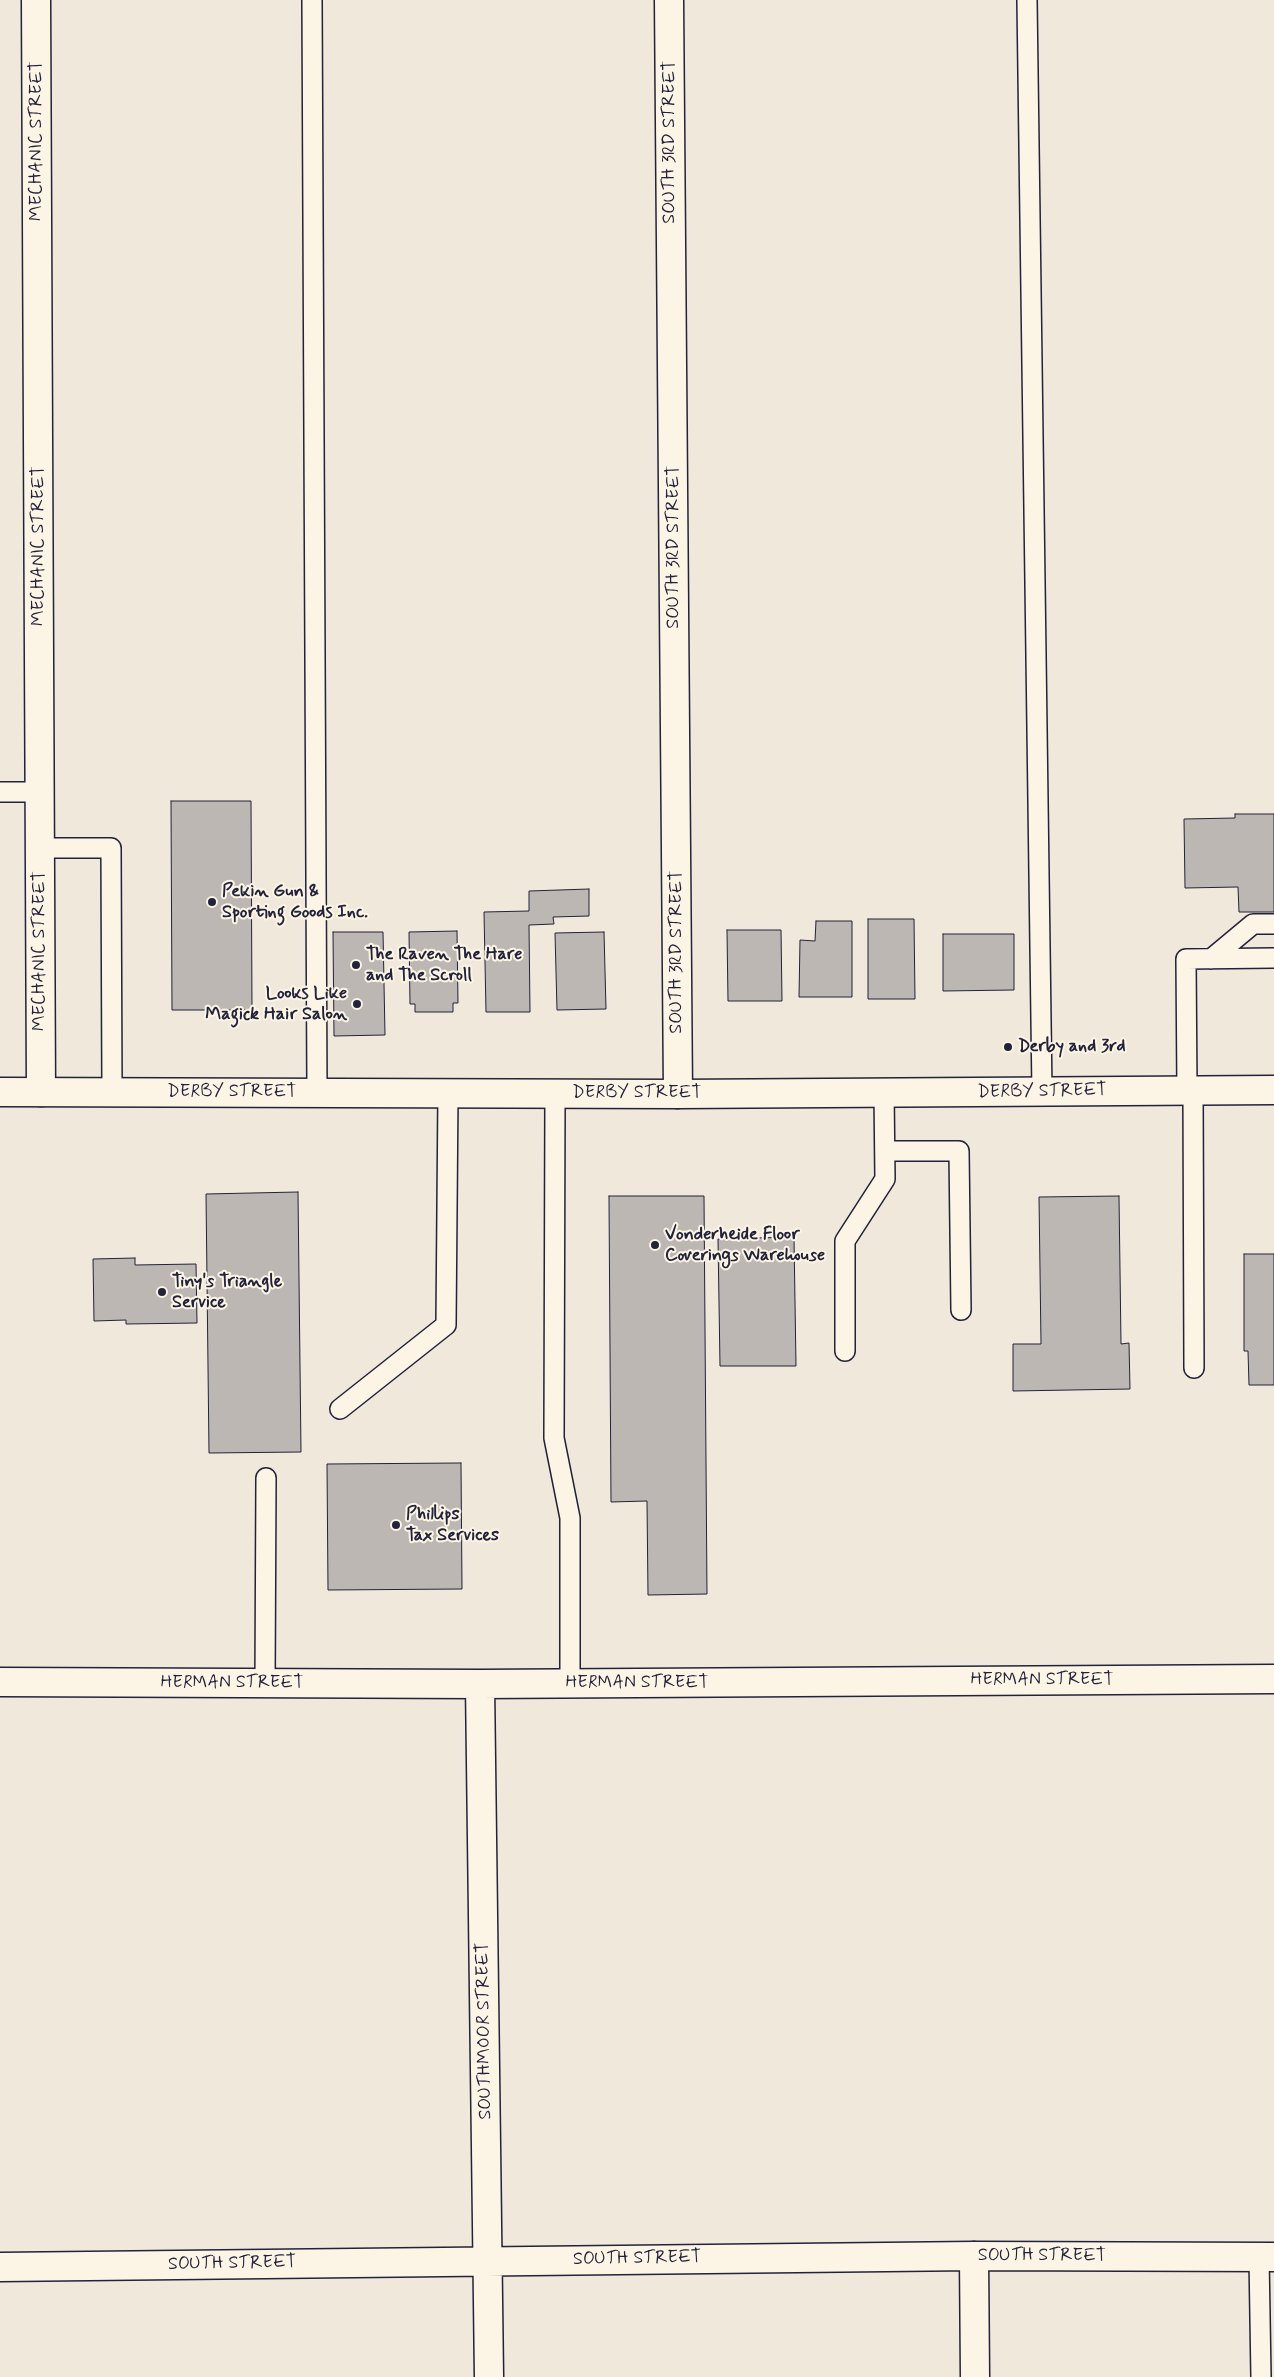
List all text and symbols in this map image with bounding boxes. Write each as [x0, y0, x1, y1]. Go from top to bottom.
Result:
street label: SOUTH 3RD STREET [659, 60, 681, 224]
street label: MECHANIC STREET [26, 61, 48, 221]
street label: SOUTH 3RD STREET [663, 465, 685, 629]
street label: MECHANIC STREET [28, 466, 50, 626]
street label: SOUTH 3RD STREET [666, 870, 688, 1034]
street label: MECHANIC STREET [29, 871, 51, 1031]
place label: Pekin Gun & Sporting Goods Inc. [222, 881, 368, 924]
marker: Pekin Gun & Sporting Goods Inc. [206, 896, 218, 908]
place label: The Raven The Hare and The Scroll [366, 944, 522, 986]
marker: The Raven The Hare and The Scroll [350, 959, 362, 971]
place label: Looks Like Magick Hair Salon [205, 983, 347, 1026]
marker: Looks Like Magick Hair Salon [351, 998, 363, 1010]
place label: Derby and 3rd [1018, 1036, 1126, 1058]
marker: Derby and 3rd [1002, 1041, 1014, 1053]
street label: DERBY STREET [977, 1080, 1107, 1104]
street label: DERBY STREET [167, 1081, 297, 1103]
street label: DERBY STREET [572, 1082, 702, 1104]
place label: Vonderheide Floor Coverings Warehouse [665, 1224, 825, 1266]
marker: Vonderheide Floor Coverings Warehouse [649, 1239, 661, 1251]
place label: Tiny's Triangle Service [172, 1271, 282, 1314]
marker: Tiny's Triangle Service [156, 1286, 168, 1298]
place label: Phillips Tax Services [406, 1504, 499, 1546]
marker: Phillips Tax Services [390, 1519, 402, 1531]
street label: HERMAN STREET [970, 1669, 1114, 1691]
street label: HERMAN STREET [160, 1672, 304, 1694]
street label: HERMAN STREET [565, 1672, 709, 1694]
street label: SOUTHMOOR STREET [473, 1942, 497, 2120]
street label: SOUTH STREET [978, 2245, 1106, 2267]
street label: SOUTH STREET [573, 2247, 701, 2271]
street label: SOUTH STREET [168, 2252, 296, 2276]

